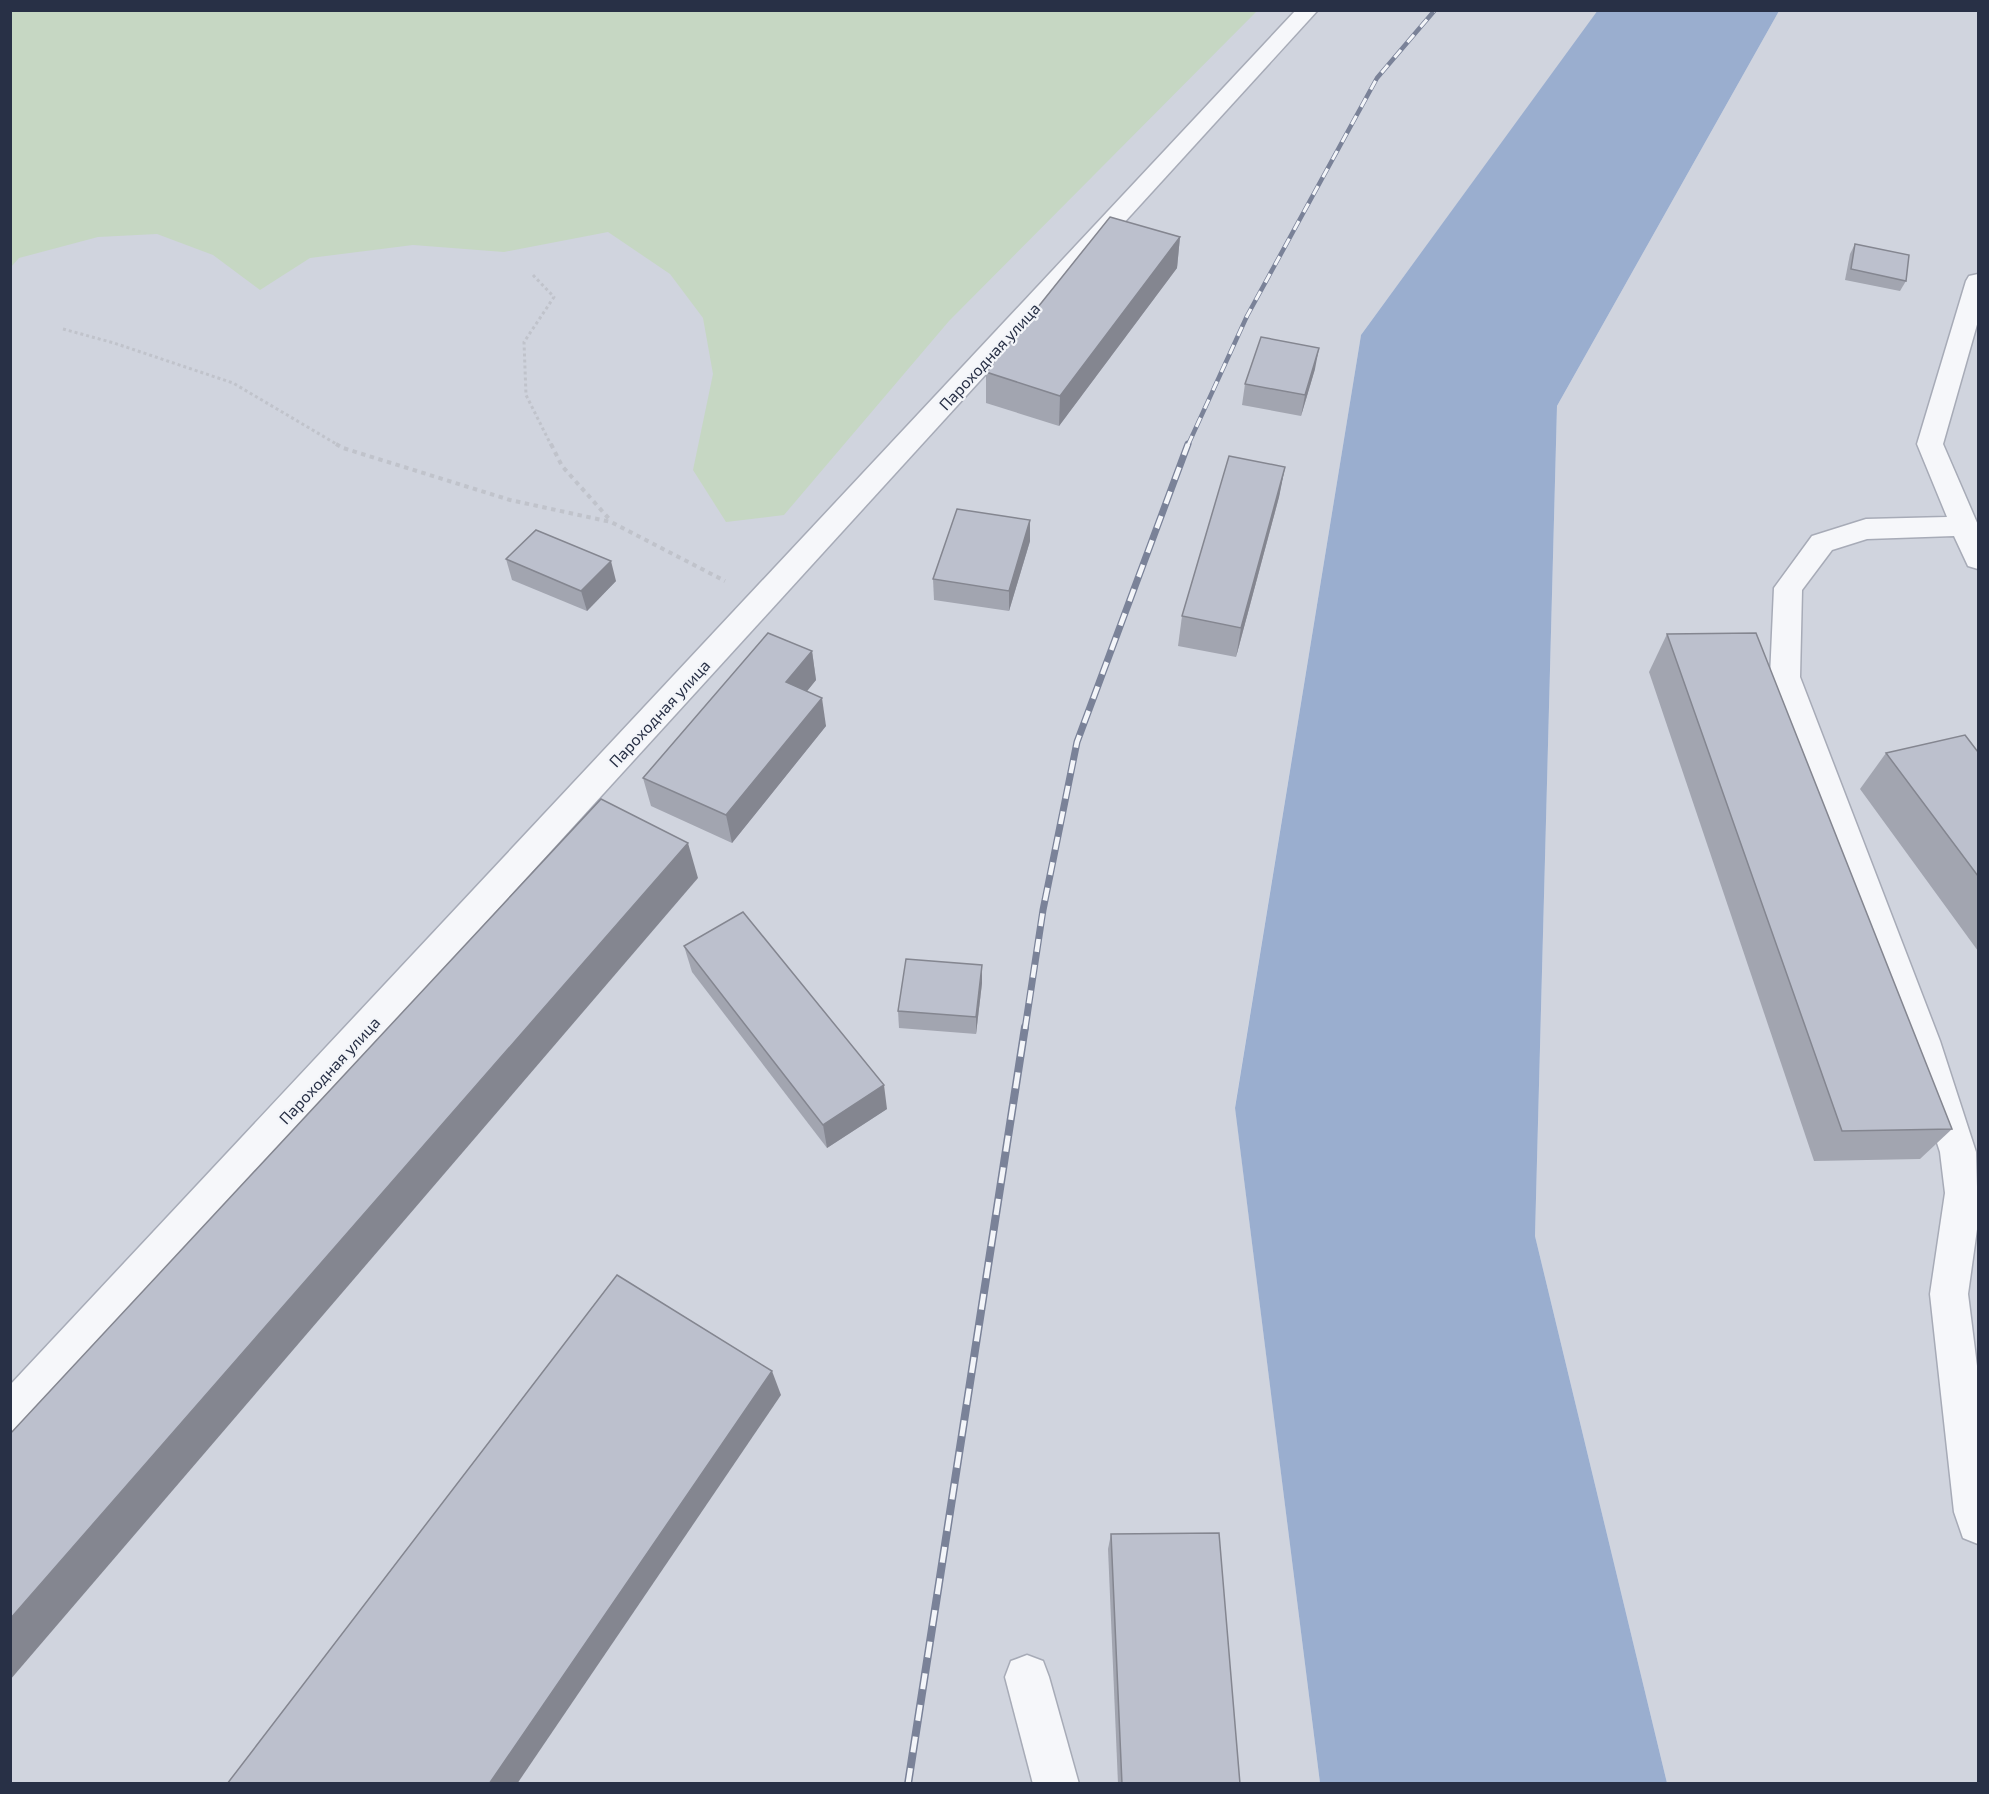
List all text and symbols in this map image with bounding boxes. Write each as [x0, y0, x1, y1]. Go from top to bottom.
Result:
street label: Пароходная улица [934, 298, 1044, 414]
street label: Пароходная улица [604, 655, 714, 771]
street label: Пароходная улица [274, 1012, 384, 1128]

